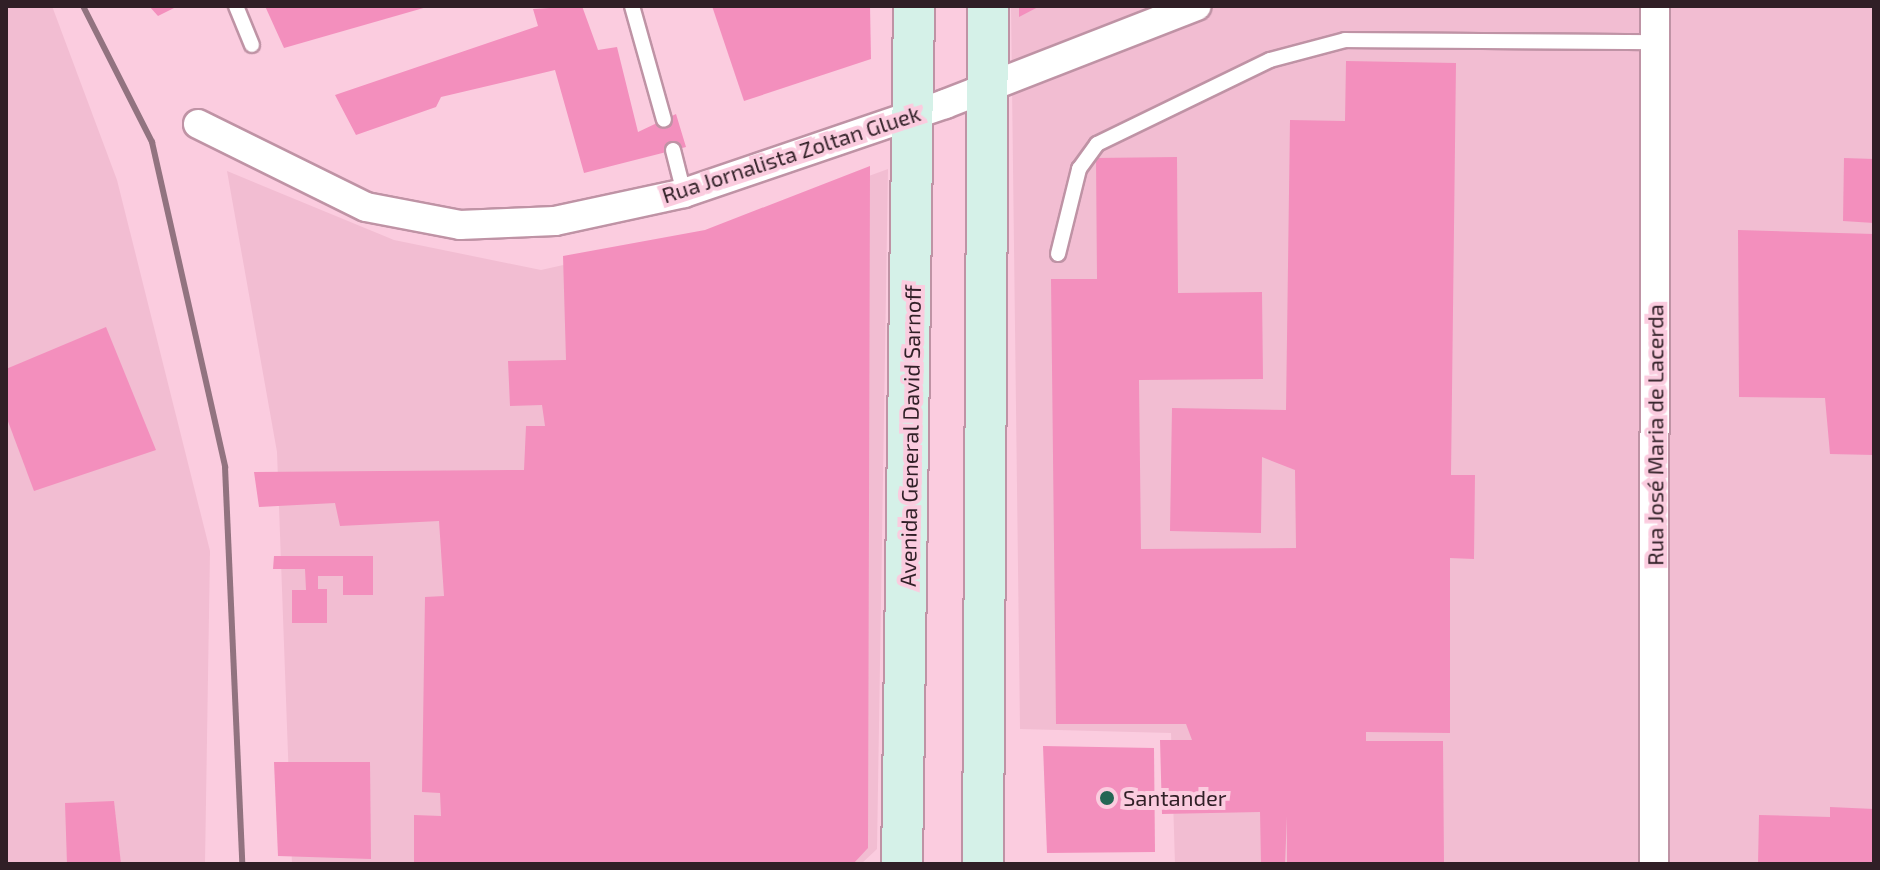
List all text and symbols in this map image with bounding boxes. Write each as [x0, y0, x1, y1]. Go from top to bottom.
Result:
street label: Rua Jornalista Zoltan Gluek [658, 100, 924, 208]
street label: Avenida General David Sarnoff [894, 285, 926, 587]
street label: Rua José Maria de Lacerda [1642, 304, 1668, 566]
place label: Santander [1123, 785, 1227, 811]
marker: Santander [1098, 789, 1116, 807]

